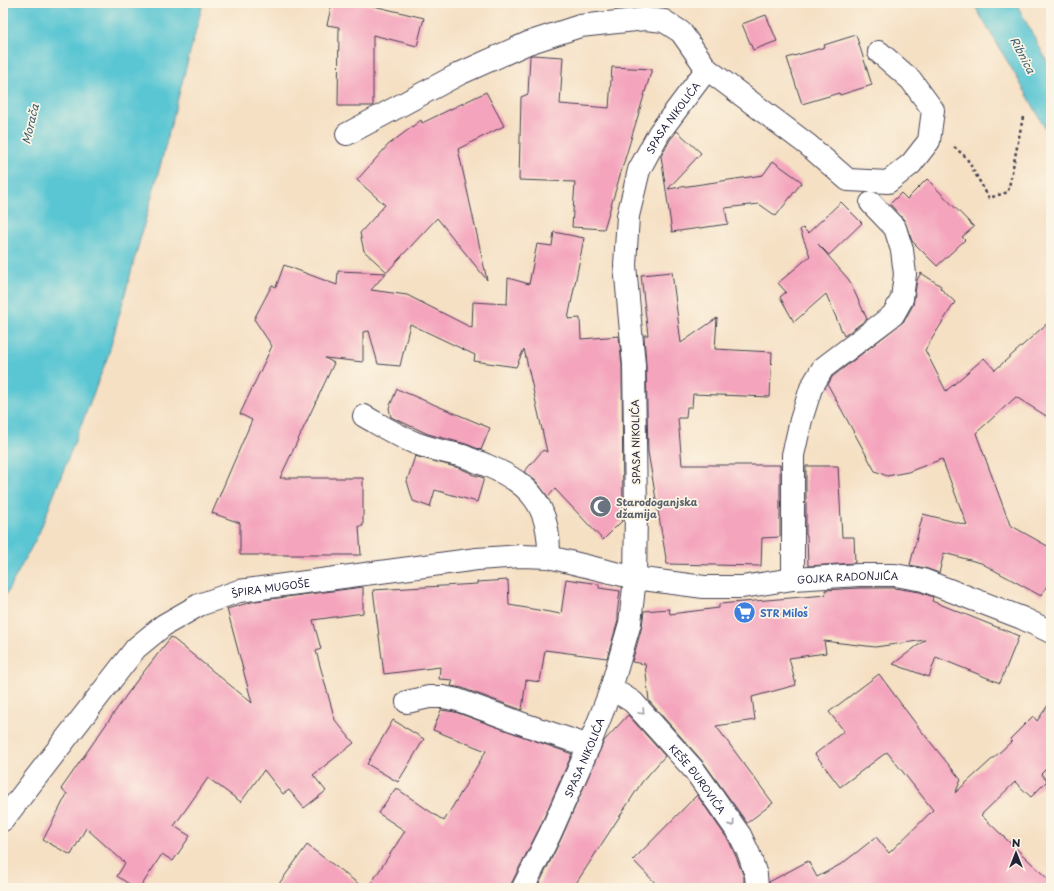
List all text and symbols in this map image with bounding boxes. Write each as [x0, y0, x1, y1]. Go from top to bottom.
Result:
water label: Ribnica [1006, 34, 1040, 77]
street label: SPASA NIKOLIĆA [642, 78, 703, 156]
water label: Morača [17, 101, 43, 146]
street label: SPASA NIKOLIĆA [627, 399, 643, 485]
mosque icon: Starodoganjska džamija [587, 494, 613, 520]
place label: Starodoganjska džamija [616, 494, 698, 521]
street label: GOJKA RADONJIĆA [797, 568, 899, 586]
street label: ŠPIRA MUGOŠE [229, 574, 311, 601]
supermarket icon: STR Miloš [732, 599, 758, 625]
place label: STR Miloš [760, 605, 809, 620]
one-way arrow [637, 707, 645, 715]
street label: SPASA NIKOLIĆA [560, 715, 607, 800]
street label: KEŠE ĐUROVIĆA [666, 740, 730, 817]
one-way arrow [727, 820, 735, 827]
north arrow [996, 833, 1036, 873]
text: N [1012, 834, 1021, 851]

